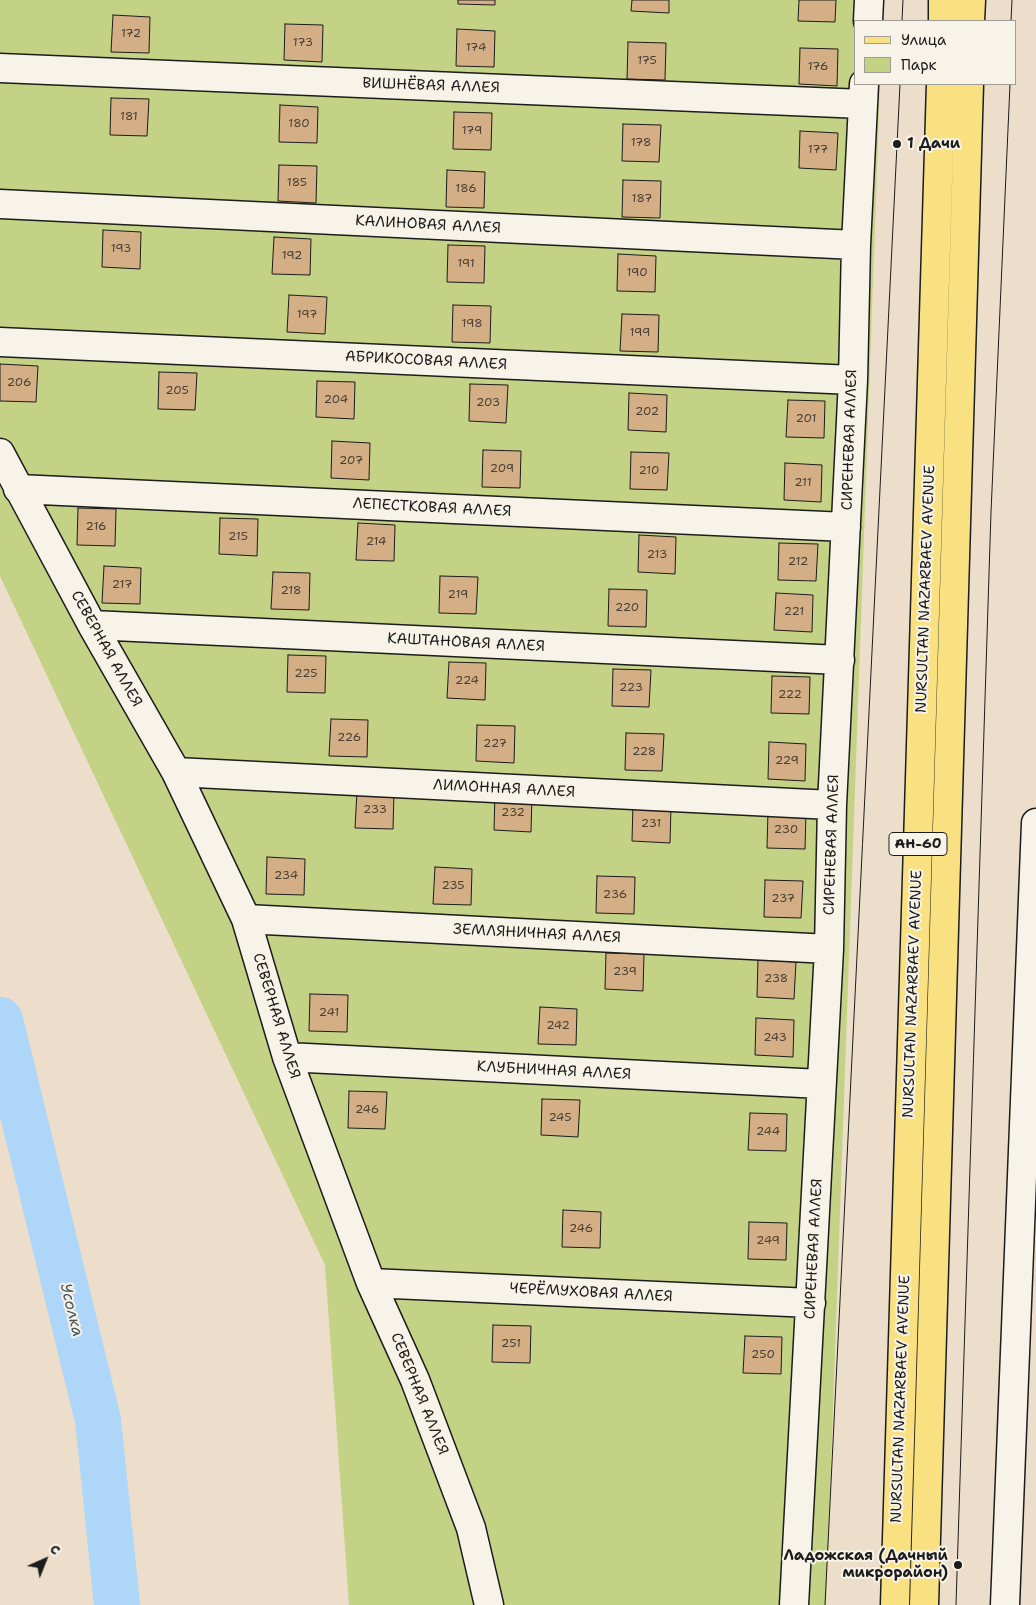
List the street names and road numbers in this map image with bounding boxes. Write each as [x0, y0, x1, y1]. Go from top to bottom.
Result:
street label: ВИШНЁВАЯ АЛЛЕЯ [362, 75, 500, 97]
street label: КАЛИНОВАЯ АЛЛЕЯ [355, 212, 501, 238]
street label: АБРИКОСОВАЯ АЛЛЕЯ [344, 348, 508, 374]
street label: СИРЕНЕВАЯ АЛЛЕЯ [839, 369, 861, 511]
street label: NURSULTAN NAZARBAEV AVENUE [913, 465, 939, 713]
street label: ЛЕПЕСТКОВАЯ АЛЛЕЯ [352, 495, 512, 521]
street label: СЕВЕРНАЯ АЛЛЕЯ [67, 588, 145, 710]
street label: КАШТАНОВАЯ АЛЛЕЯ [387, 630, 545, 656]
street label: СИРЕНЕВАЯ АЛЛЕЯ [821, 774, 843, 916]
street label: ЛИМОННАЯ АЛЛЕЯ [432, 776, 576, 802]
road number: АН-60 [889, 832, 947, 856]
street label: NURSULTAN NAZARBAEV AVENUE [900, 870, 926, 1118]
street label: ЗЕМЛЯНИЧНАЯ АЛЛЕЯ [453, 921, 621, 947]
street label: СЕВЕРНАЯ АЛЛЕЯ [248, 951, 304, 1081]
street label: КЛУБНИЧНАЯ АЛЛЕЯ [476, 1058, 632, 1084]
street label: СИРЕНЕВАЯ АЛЛЕЯ [801, 1178, 827, 1320]
street label: NURSULTAN NAZARBAEV AVENUE [888, 1275, 914, 1523]
street label: ЧЕРЁМУХОВАЯ АЛЛЕЯ [509, 1280, 673, 1306]
street label: СЕВЕРНАЯ АЛЛЕЯ [386, 1330, 452, 1458]

